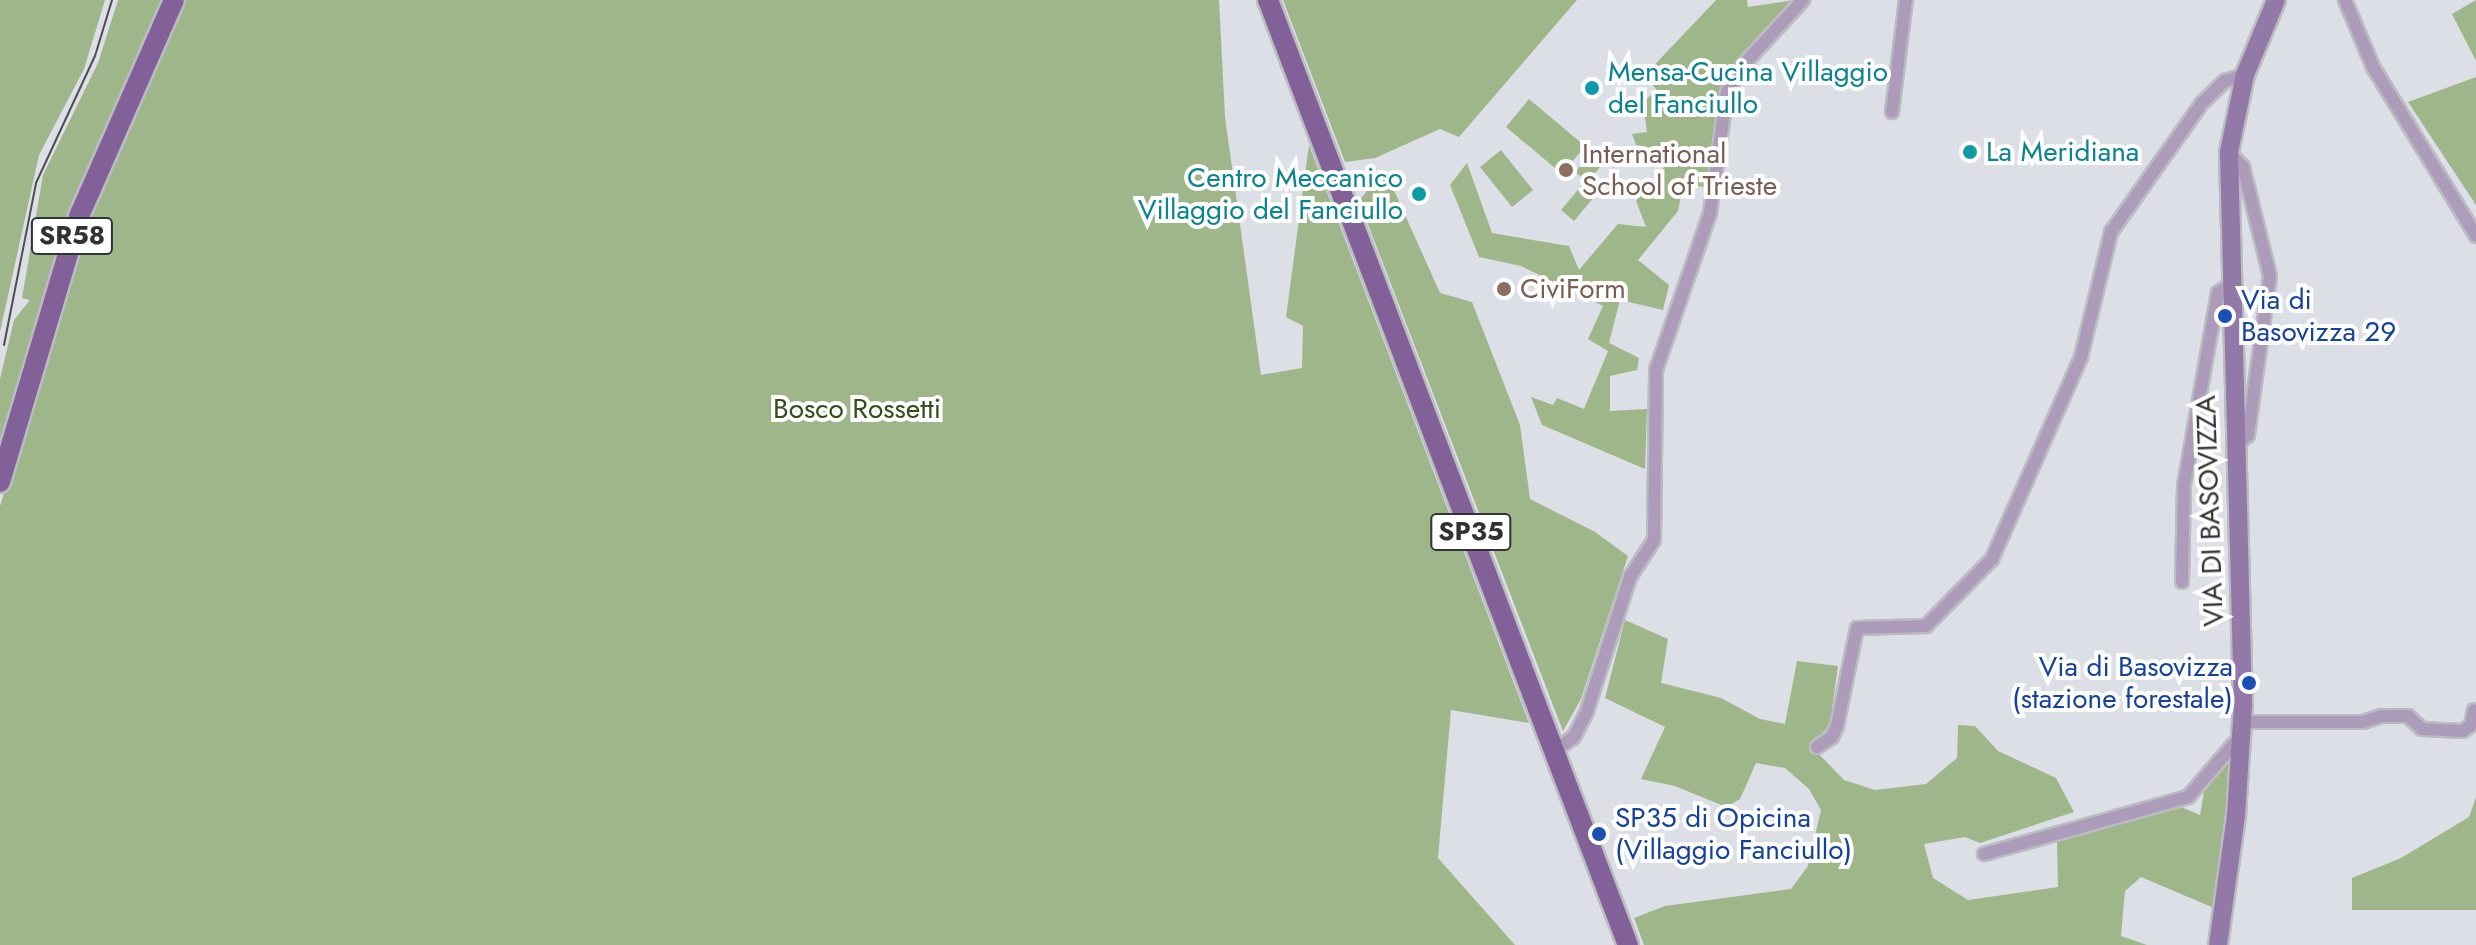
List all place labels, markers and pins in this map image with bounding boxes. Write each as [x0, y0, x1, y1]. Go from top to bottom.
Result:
place label: Mensa-Cucina Villaggio del Fanciullo [1608, 55, 1888, 121]
marker: Mensa-Cucina Villaggio del Fanciullo [1583, 79, 1601, 97]
place label: La Meridiana [1986, 135, 2139, 169]
place label: International School of Trieste [1582, 137, 1777, 203]
marker: La Meridiana [1961, 143, 1979, 161]
place label: Centro Meccanico Villaggio del Fanciullo [1138, 161, 1403, 227]
marker: International School of Trieste [1557, 161, 1575, 179]
marker: Centro Meccanico Villaggio del Fanciullo [1410, 185, 1428, 203]
place label: CiviForm [1520, 272, 1626, 306]
marker: CiviForm [1495, 280, 1513, 298]
place label: Via di Basovizza 29 [2241, 283, 2396, 349]
marker: Via di Basovizza 29 [2216, 307, 2234, 325]
place label: Via di Basovizza (stazione forestale) [2012, 650, 2233, 716]
marker: Via di Basovizza (stazione forestale) [2240, 674, 2258, 692]
place label: SP35 di Opicina (Villaggio Fanciullo) [1615, 801, 1852, 867]
marker: SP35 di Opicina (Villaggio Fanciullo) [1590, 825, 1608, 843]

